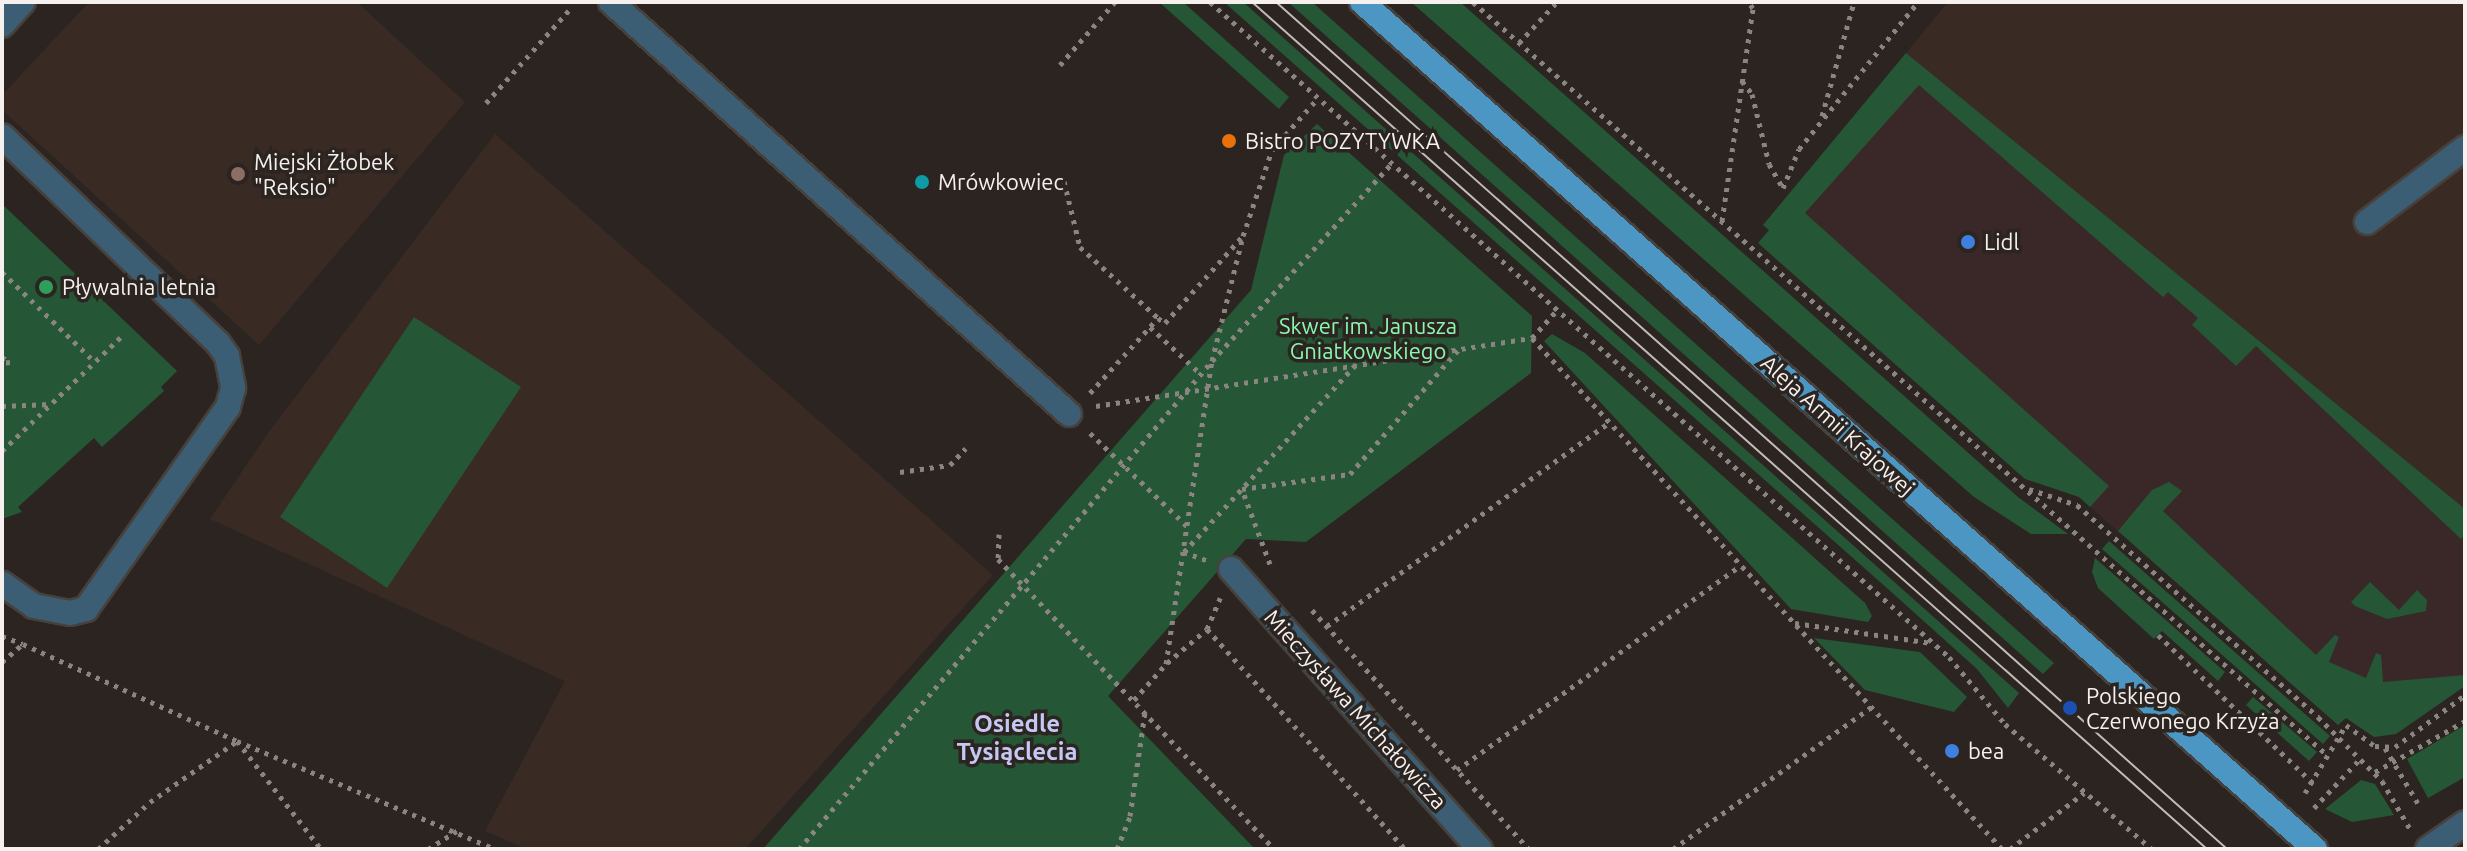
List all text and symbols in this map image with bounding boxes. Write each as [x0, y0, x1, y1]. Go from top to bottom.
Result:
place label: Bistro POZYTYWKA [1245, 128, 1440, 154]
marker: Bistro POZYTYWKA [1220, 132, 1238, 150]
place label: Miejski Żłobek "Reksio" [254, 148, 394, 200]
marker: Miejski Żłobek "Reksio" [229, 165, 247, 183]
place label: Mrówkowiec [938, 169, 1064, 195]
marker: Mrówkowiec [913, 173, 931, 191]
place label: Lidl [1984, 229, 2019, 255]
marker: Lidl [1959, 233, 1977, 251]
place label: Pływalnia letnia [62, 274, 216, 300]
marker: Pływalnia letnia [37, 278, 55, 296]
park label: Skwer im. Janusza Gniatkowskiego [1279, 312, 1457, 364]
street label: Aleja Armii Krajowej [1756, 349, 1920, 501]
street label: Mieczysława Michałowicza [1260, 604, 1452, 814]
place label: Polskiego Czerwonego Krzyża [2086, 682, 2279, 734]
marker: Polskiego Czerwonego Krzyża [2061, 699, 2079, 717]
district label: Osiedle Tysiąclecia [956, 710, 1078, 766]
place label: bea [1968, 738, 2004, 764]
marker: bea [1943, 742, 1961, 760]

